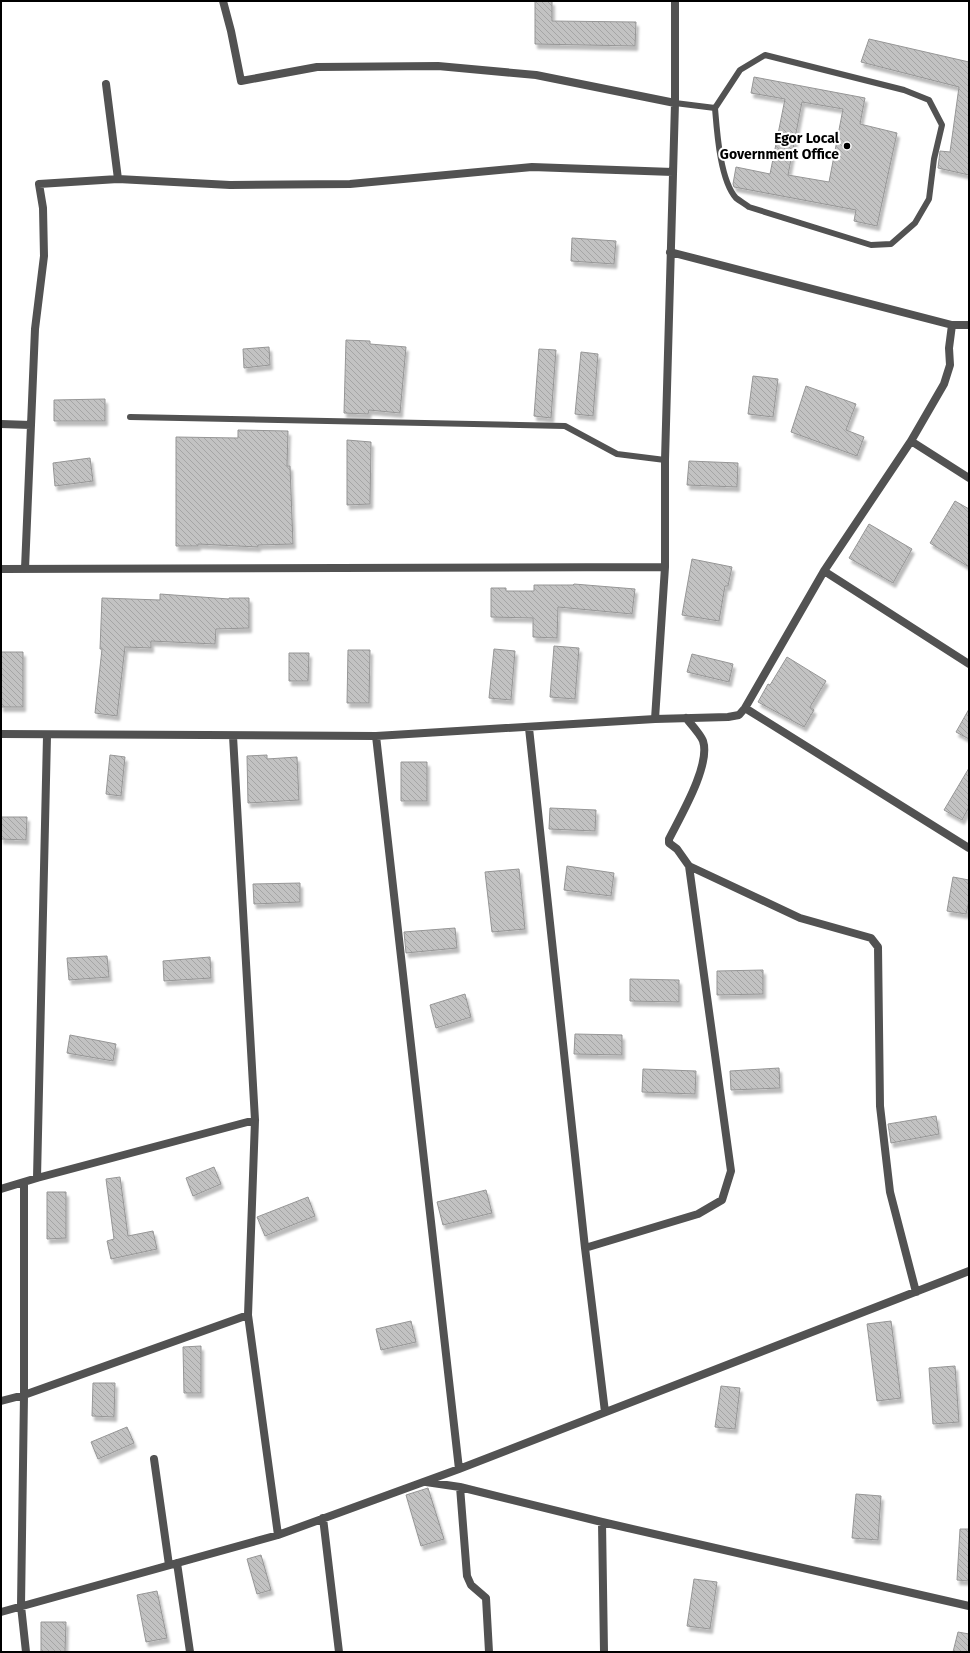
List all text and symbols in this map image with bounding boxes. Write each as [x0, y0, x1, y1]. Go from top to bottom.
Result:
place label: Egor Local Government Office [720, 130, 840, 163]
marker: Egor Local Government Office [842, 141, 852, 151]

